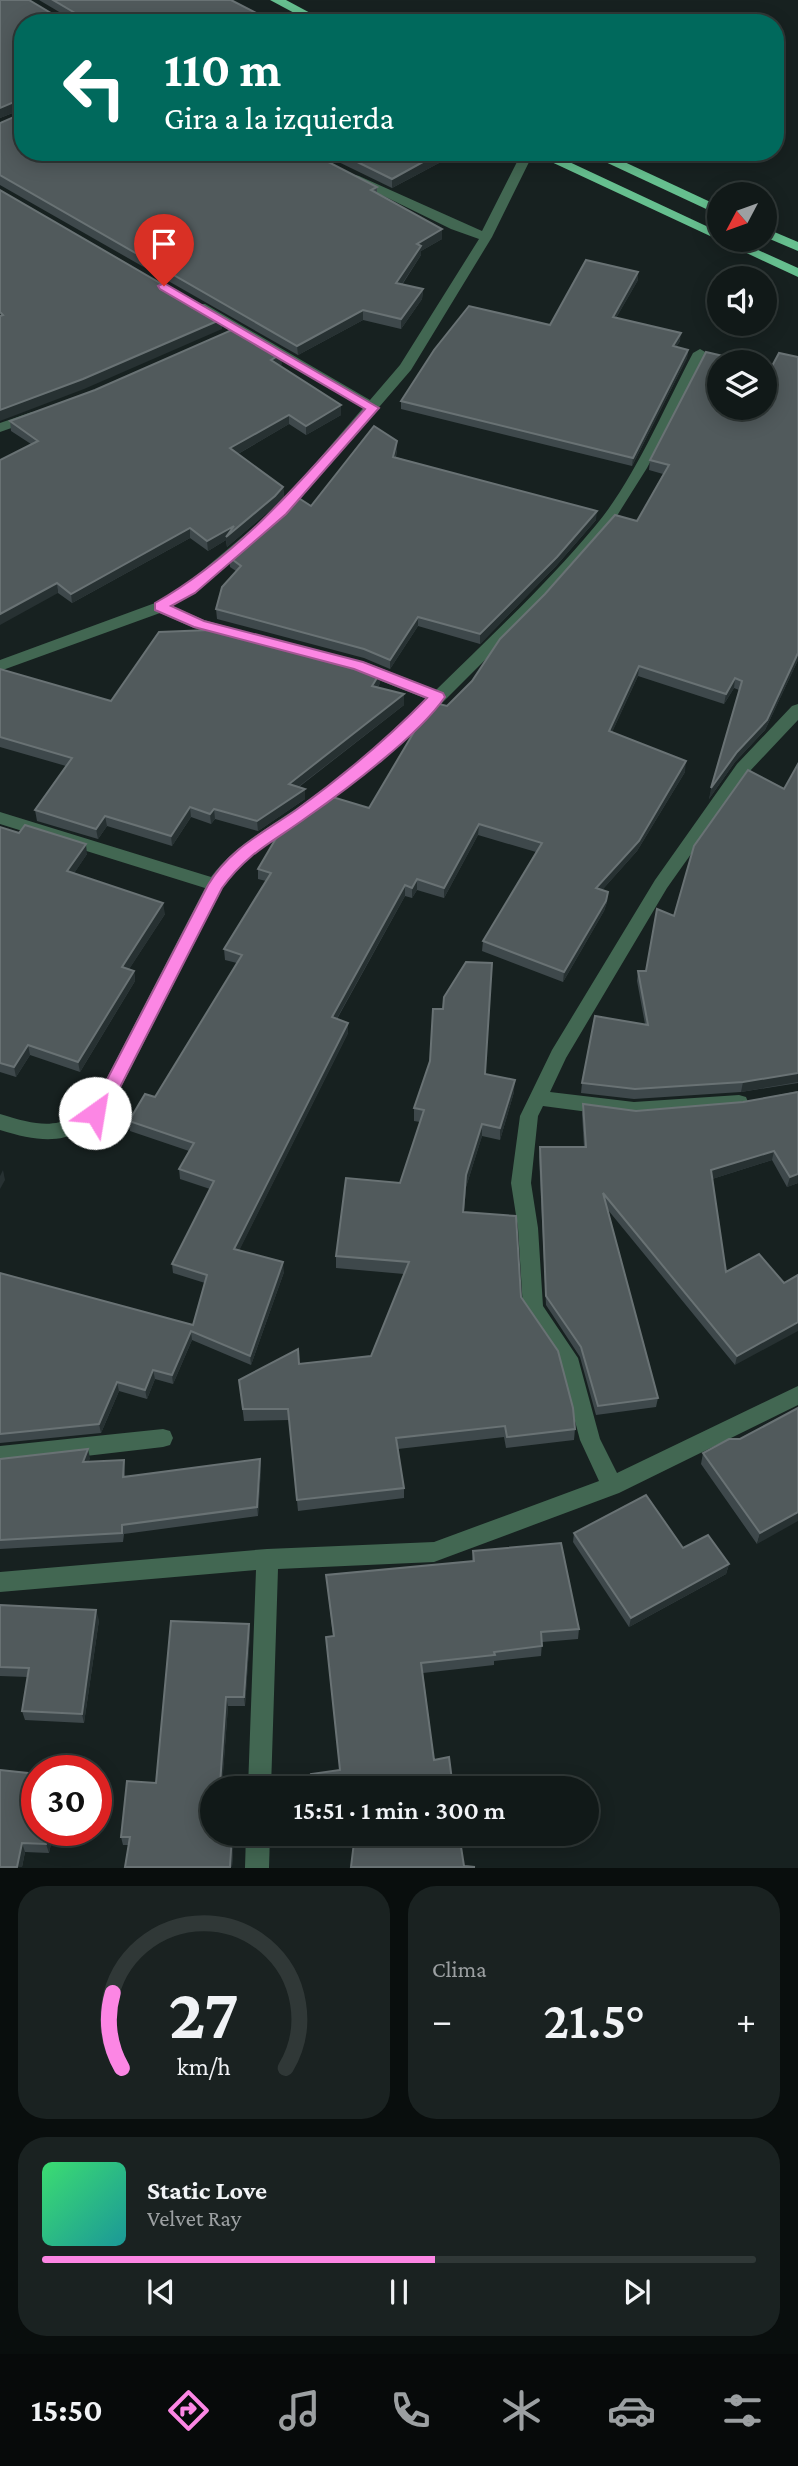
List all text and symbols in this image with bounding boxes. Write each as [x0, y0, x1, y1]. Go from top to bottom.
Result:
icon: left [49, 42, 140, 133]
text: 110 m [164, 42, 281, 97]
text: Gira a la izquierda [164, 100, 394, 136]
north arrow [707, 182, 777, 252]
map controls [707, 182, 777, 420]
pin [134, 214, 194, 286]
icon: arrive [145, 225, 183, 263]
button: sound [707, 266, 777, 336]
button: layers [707, 350, 777, 420]
position arrow [58, 1076, 132, 1150]
speed limit sign: 30 [21, 1755, 112, 1846]
text: 15:51 · 1 min · 300 m [294, 1796, 505, 1825]
text: Clima [432, 1956, 487, 1982]
text: 27 [169, 1974, 239, 2055]
text: 21.5° [543, 1991, 645, 2049]
text: − [432, 1999, 452, 2041]
text: + [736, 1999, 756, 2041]
text: km/h [177, 2053, 231, 2080]
text: Static Love [147, 2176, 267, 2205]
text: Velvet Ray [147, 2205, 241, 2231]
icon: previous [142, 2273, 180, 2311]
icon: pause [380, 2273, 418, 2311]
icon: next [618, 2273, 656, 2311]
icon: directions [164, 2386, 213, 2435]
icon: music [275, 2386, 324, 2435]
icon: phone [386, 2386, 435, 2435]
icon: climate [497, 2386, 546, 2435]
icon: car [607, 2386, 656, 2435]
icon: filters [718, 2386, 767, 2435]
text: 15:50 [31, 2392, 103, 2428]

